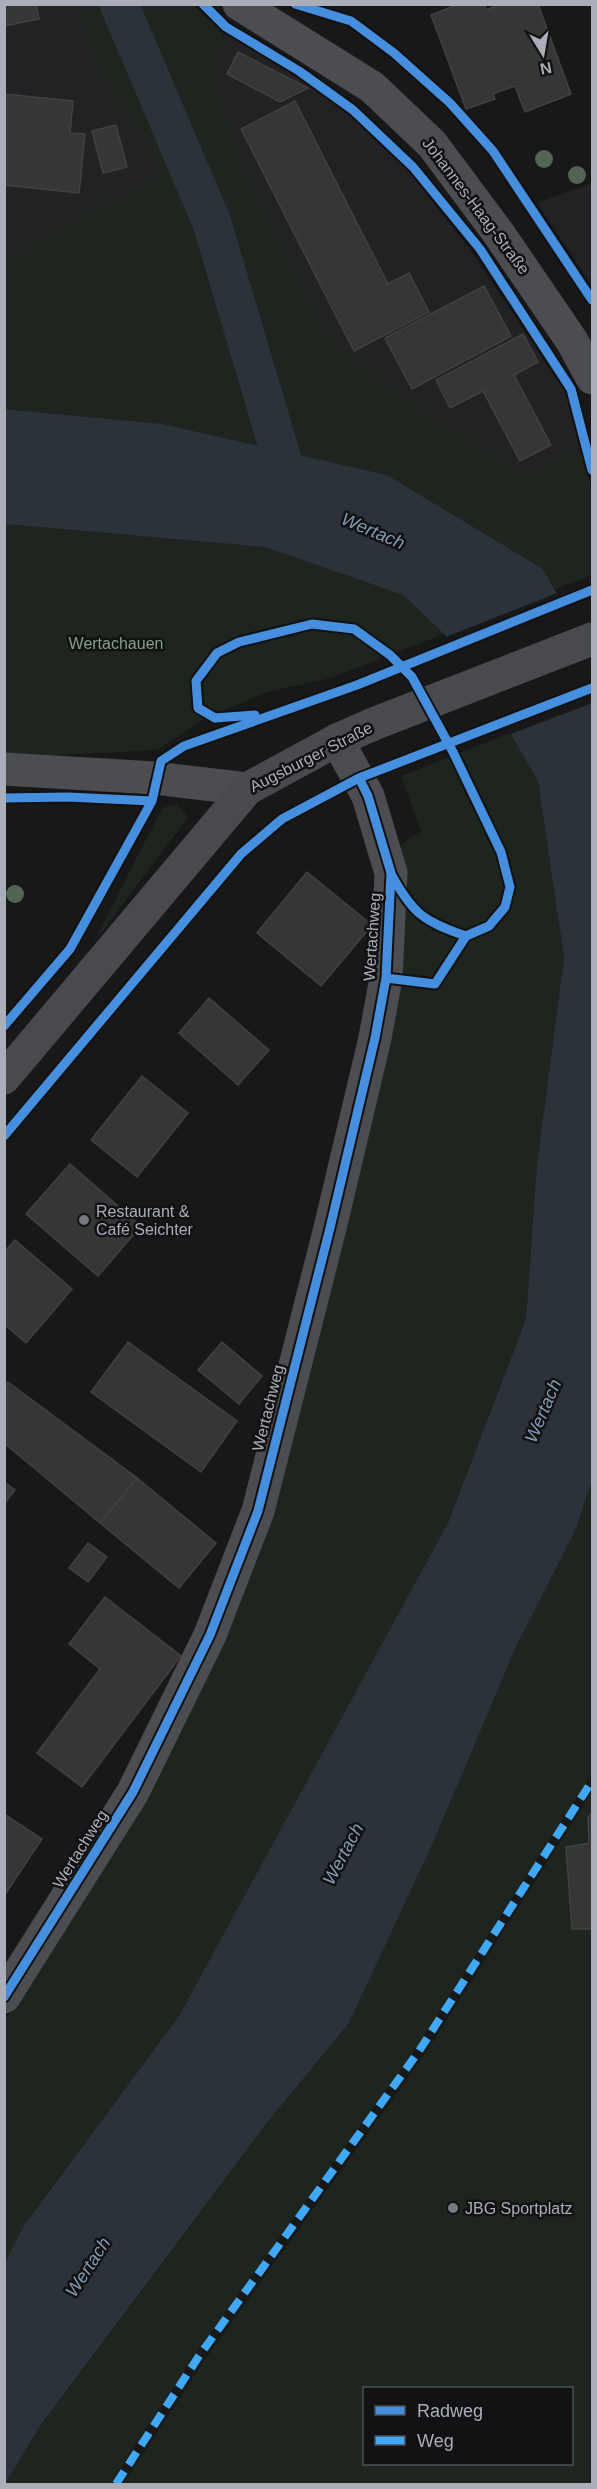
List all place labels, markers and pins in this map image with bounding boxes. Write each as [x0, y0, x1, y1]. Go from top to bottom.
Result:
place label: Restaurant & Café Seichter [96, 1203, 194, 1238]
marker: Restaurant & Café Seichter [77, 1213, 91, 1227]
place label: JBG Sportplatz [465, 2200, 573, 2217]
marker: JBG Sportplatz [446, 2201, 460, 2215]

